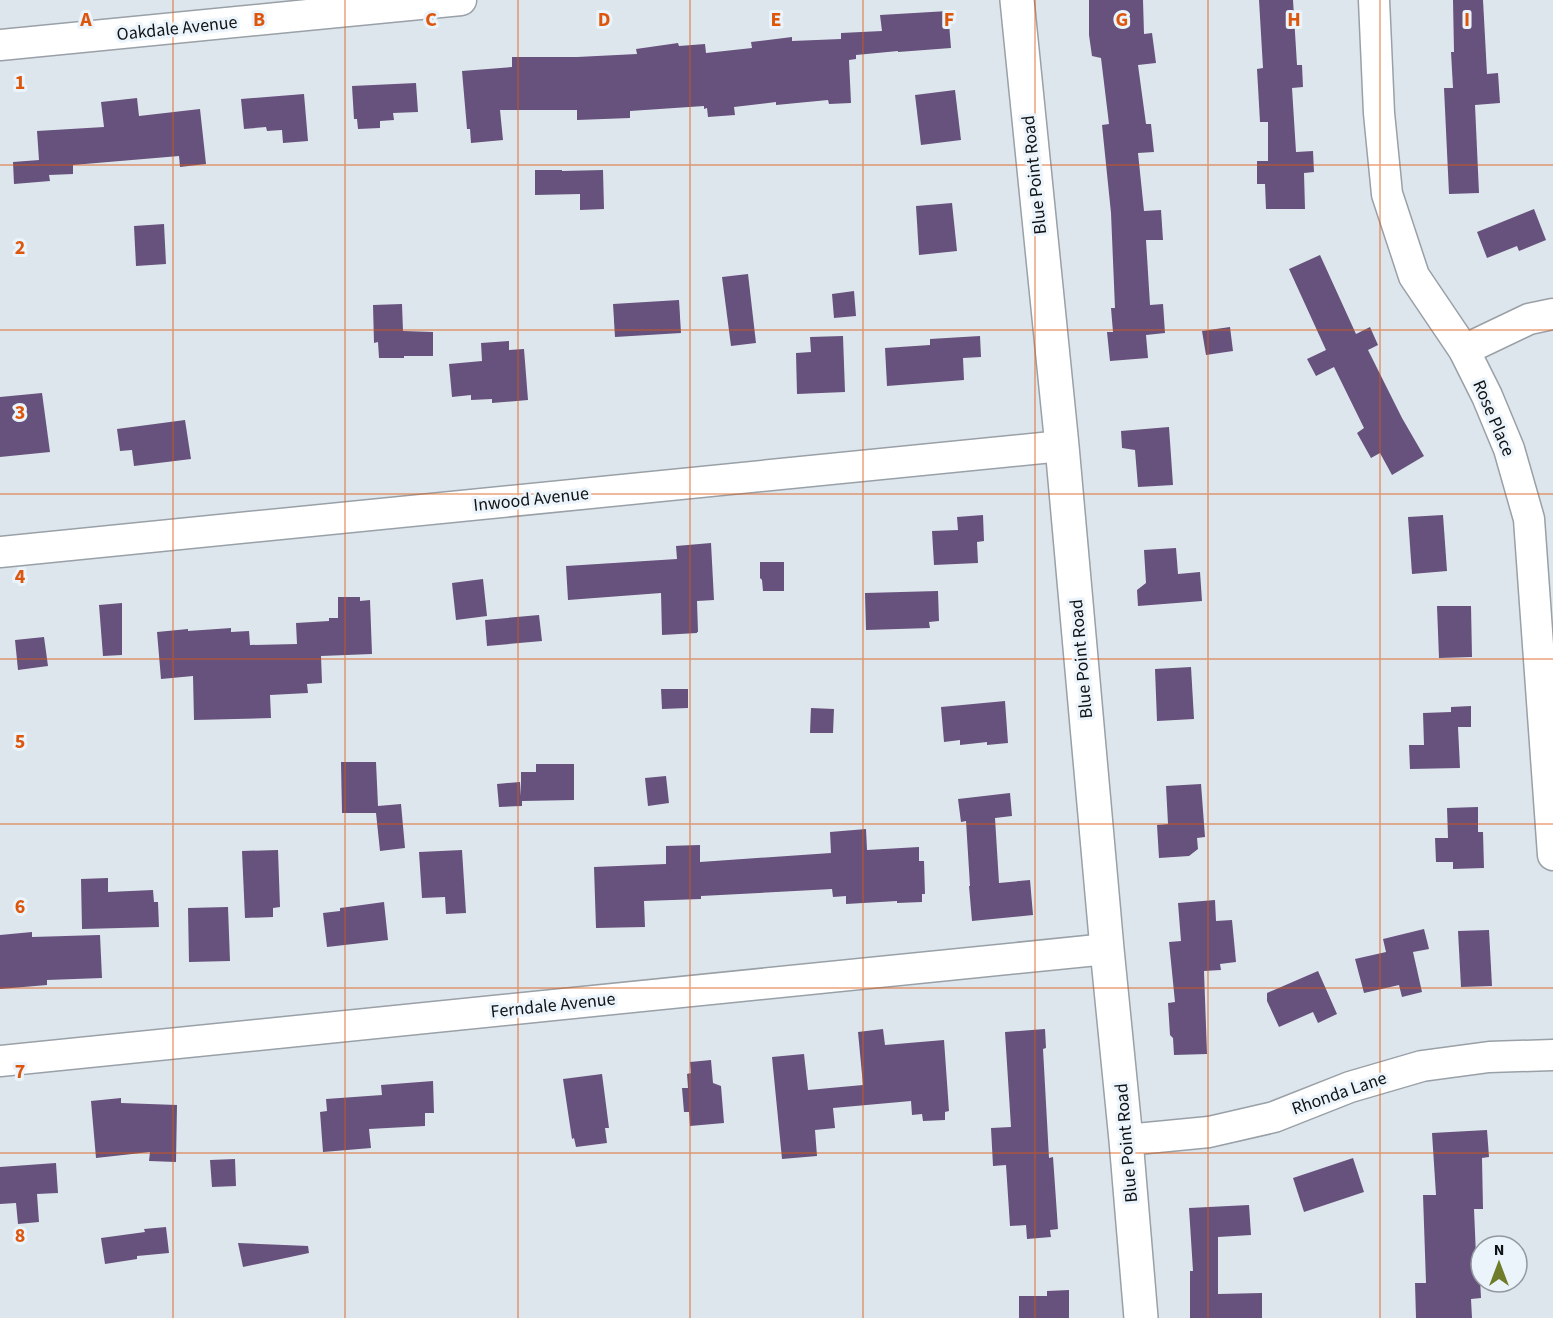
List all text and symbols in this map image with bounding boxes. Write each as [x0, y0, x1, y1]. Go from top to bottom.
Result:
text: A [79, 6, 92, 34]
text: B [253, 6, 265, 34]
text: C [425, 6, 437, 34]
text: D [598, 6, 610, 34]
text: E [771, 6, 781, 34]
text: F [944, 6, 954, 34]
text: G [1116, 6, 1128, 34]
text: H [1287, 6, 1301, 34]
text: I [1464, 6, 1470, 34]
street label: Oakdale Avenue [115, 10, 239, 47]
text: 1 [15, 69, 25, 97]
street label: Blue Point Road [1016, 114, 1053, 236]
text: 2 [15, 234, 25, 262]
street label: Rose Place [1466, 376, 1521, 460]
text: 3 [15, 399, 25, 427]
street label: Inwood Avenue [472, 481, 590, 518]
text: 4 [15, 563, 26, 591]
street label: Blue Point Road [1064, 598, 1099, 720]
text: 5 [15, 728, 25, 756]
text: 6 [15, 893, 25, 921]
street label: Ferndale Avenue [489, 987, 617, 1024]
text: 7 [15, 1058, 25, 1086]
street label: Rhonda Lane [1288, 1066, 1390, 1121]
street label: Blue Point Road [1109, 1082, 1144, 1204]
text: 8 [15, 1222, 25, 1250]
north arrow [1469, 1234, 1529, 1294]
text: N [1494, 1239, 1504, 1261]

